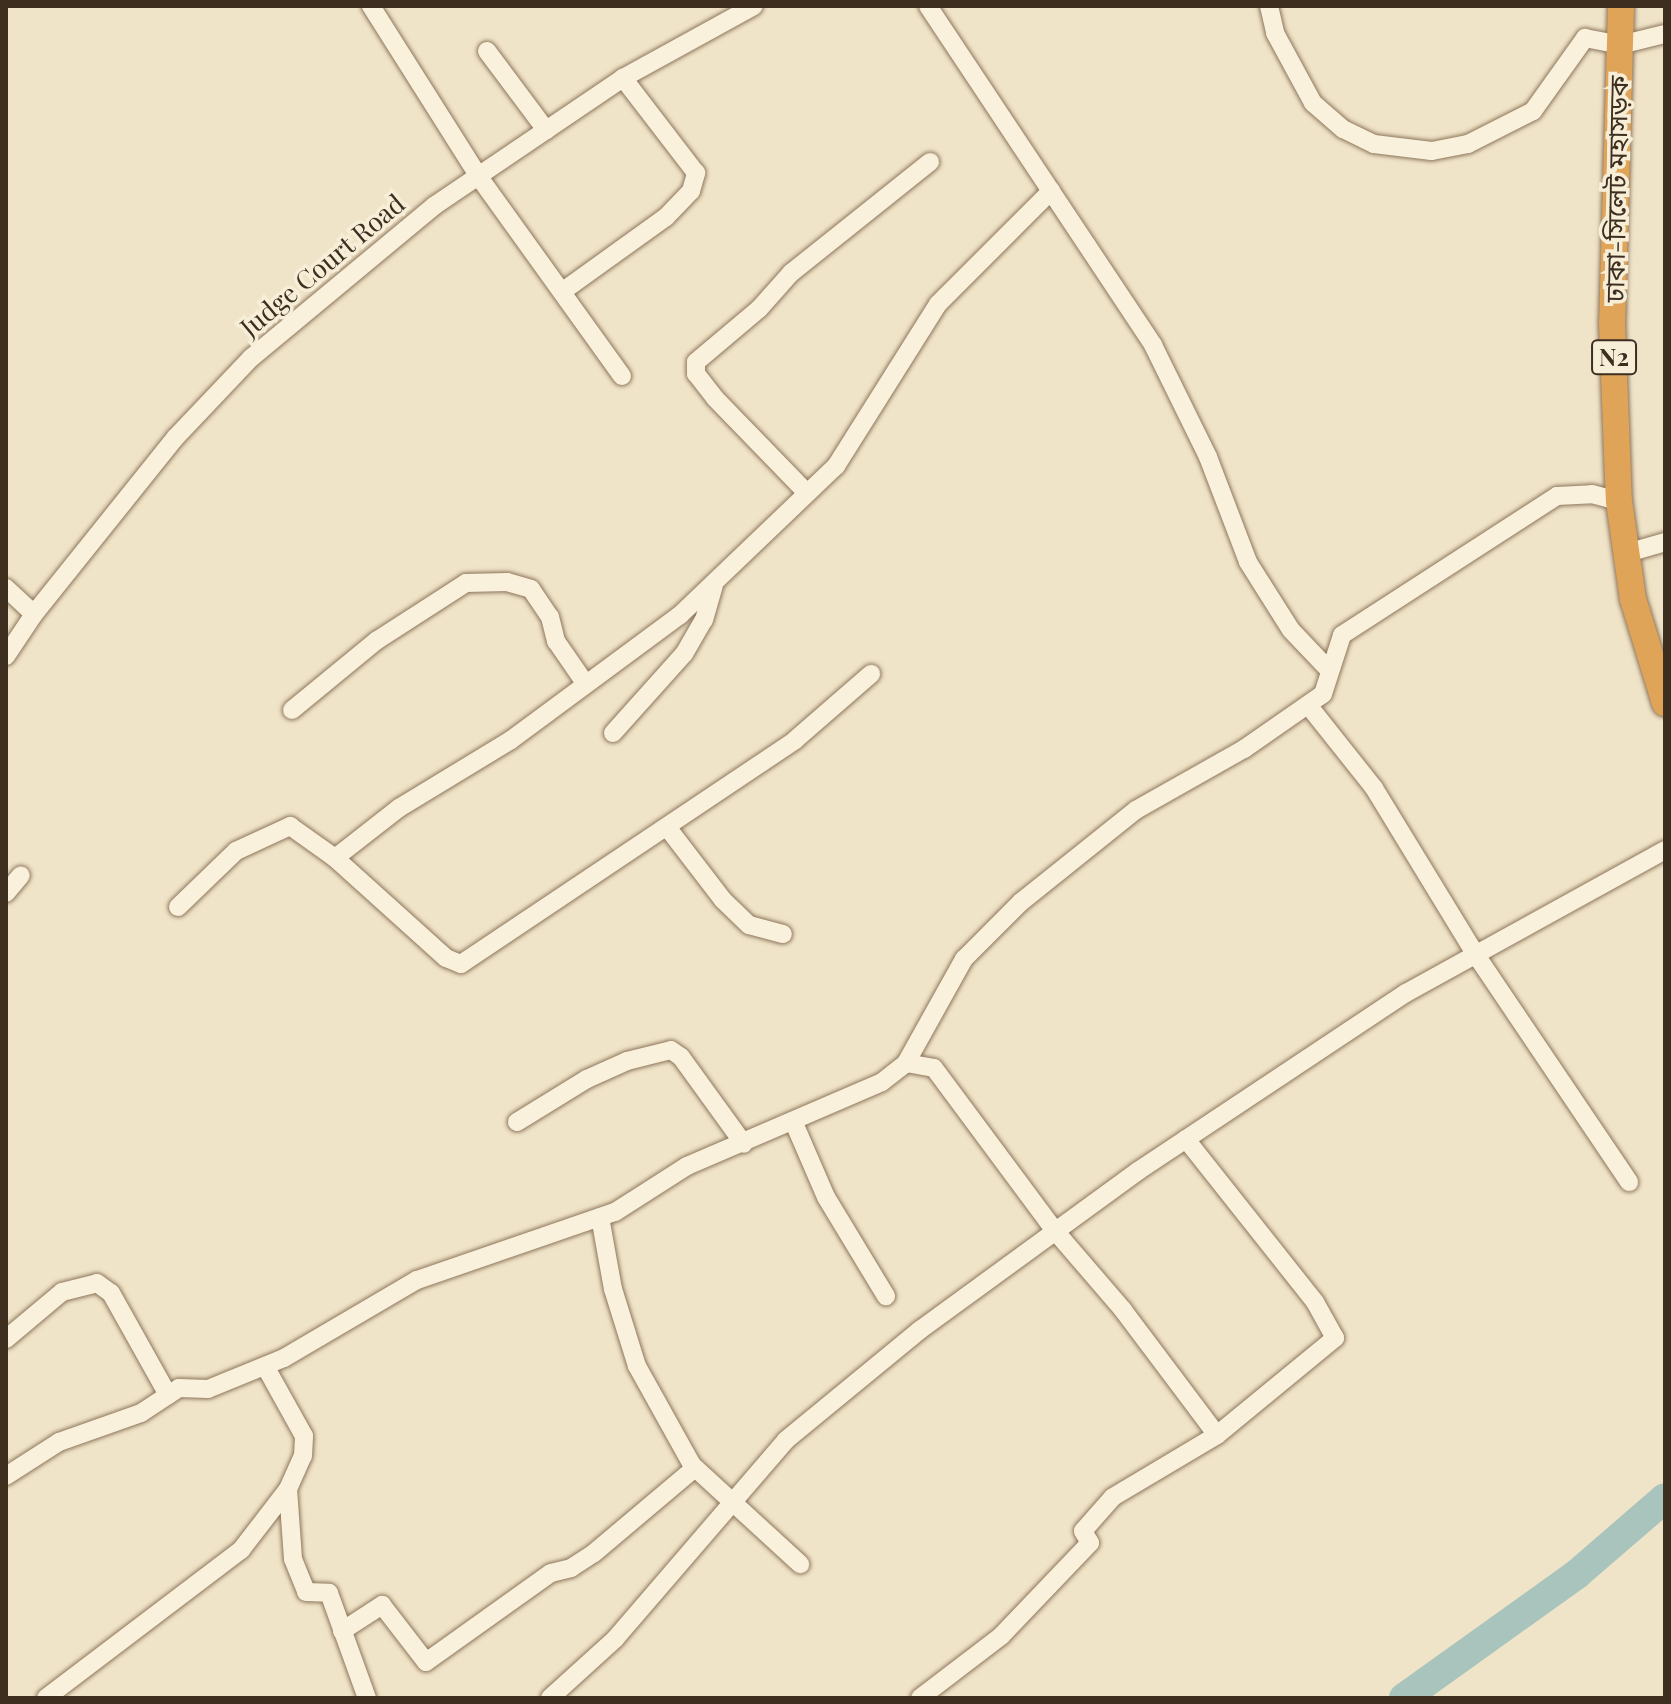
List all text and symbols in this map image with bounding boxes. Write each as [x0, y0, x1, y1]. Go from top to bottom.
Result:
street label: ঢাকা-সিলেট মহাসড়ক [1598, 75, 1634, 303]
street label: Judge Court Road [233, 187, 411, 343]
road number: N2 [1590, 337, 1638, 377]

